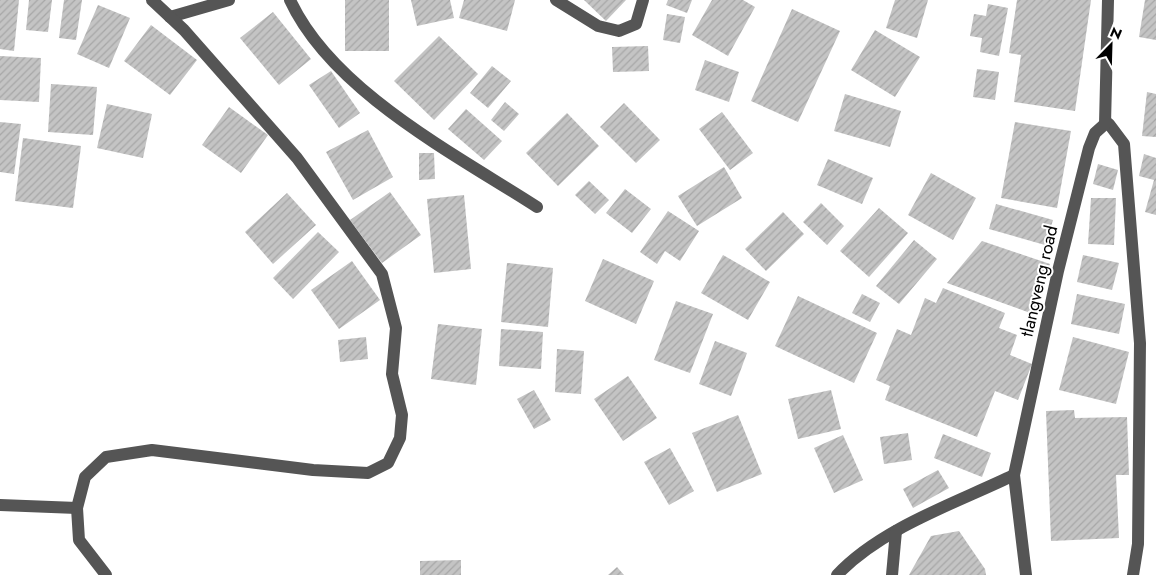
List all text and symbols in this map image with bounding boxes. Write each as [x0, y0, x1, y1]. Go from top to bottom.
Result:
north arrow [1086, 20, 1136, 70]
text: N [1107, 22, 1125, 44]
street label: tlangveng road [1014, 223, 1064, 339]

